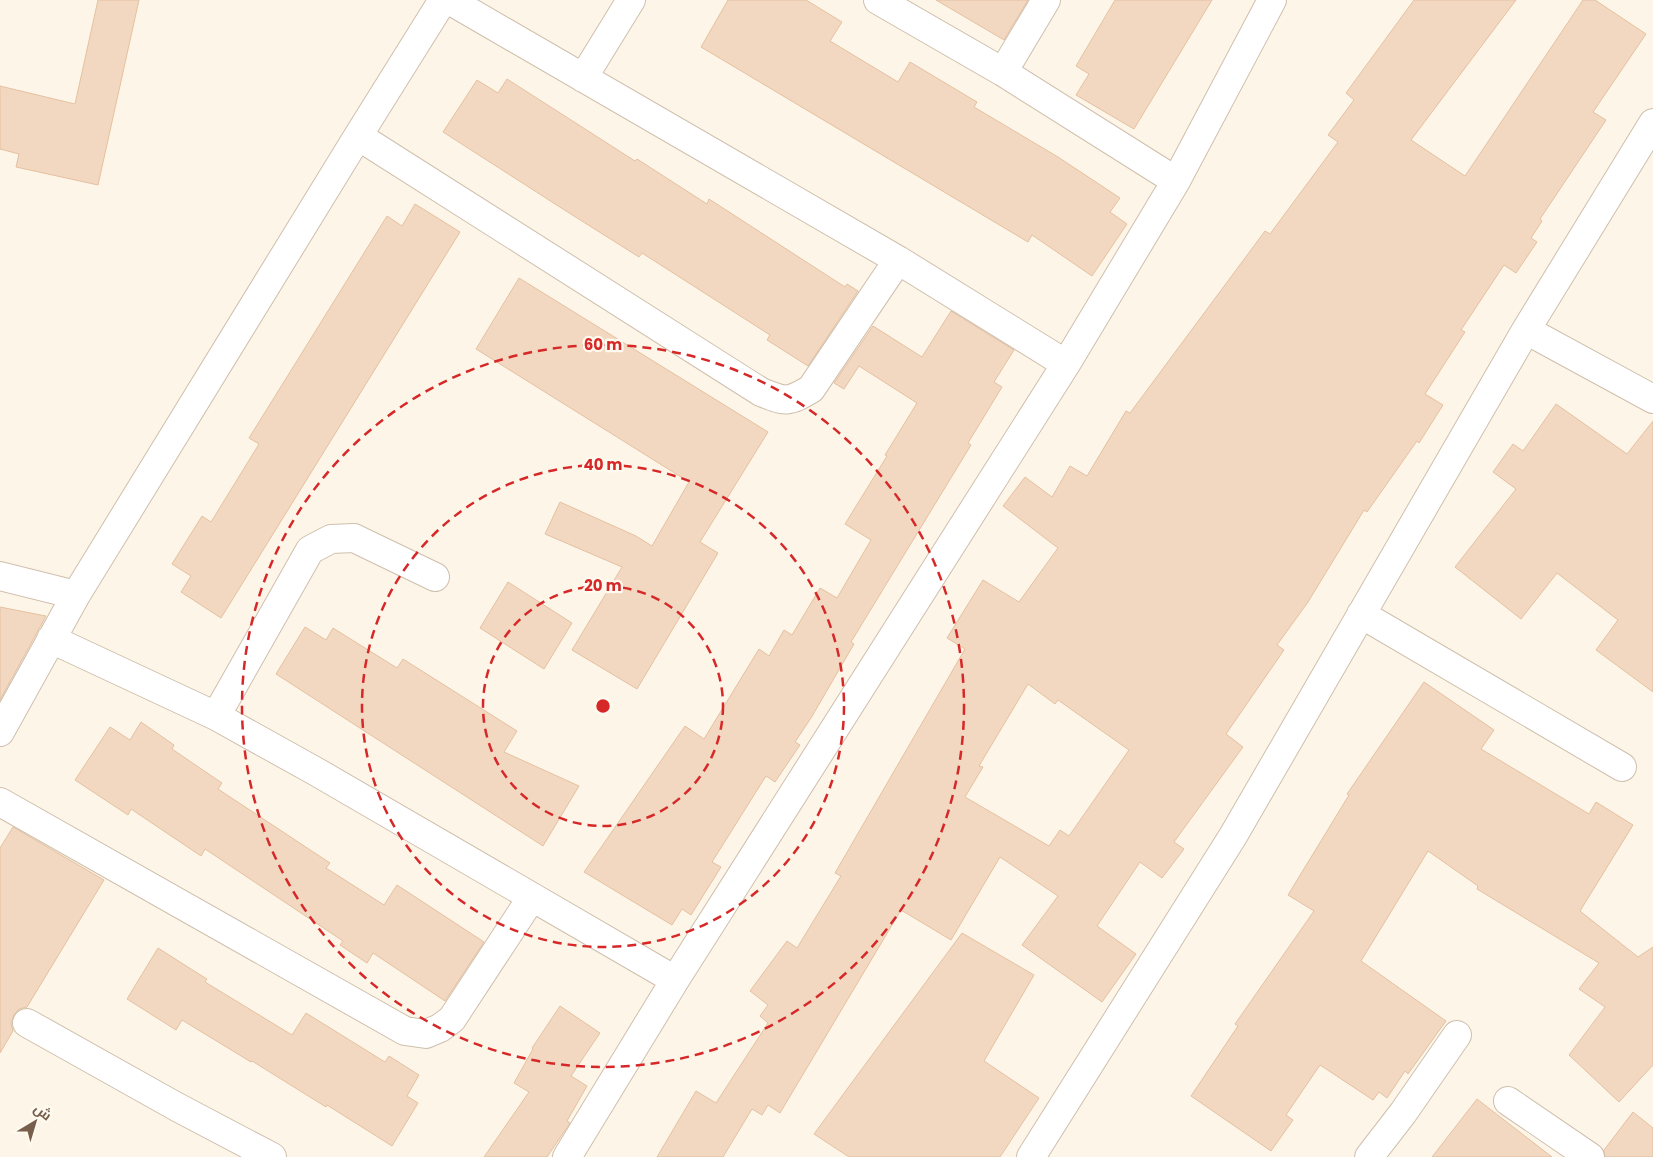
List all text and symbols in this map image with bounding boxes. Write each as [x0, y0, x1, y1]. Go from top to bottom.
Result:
text: 60 m [584, 334, 622, 355]
text: 40 m [583, 454, 623, 475]
text: 20 m [584, 575, 622, 596]
centre of rings [594, 697, 612, 715]
north arrow [10, 1097, 60, 1147]
text: ش [30, 1098, 56, 1125]

